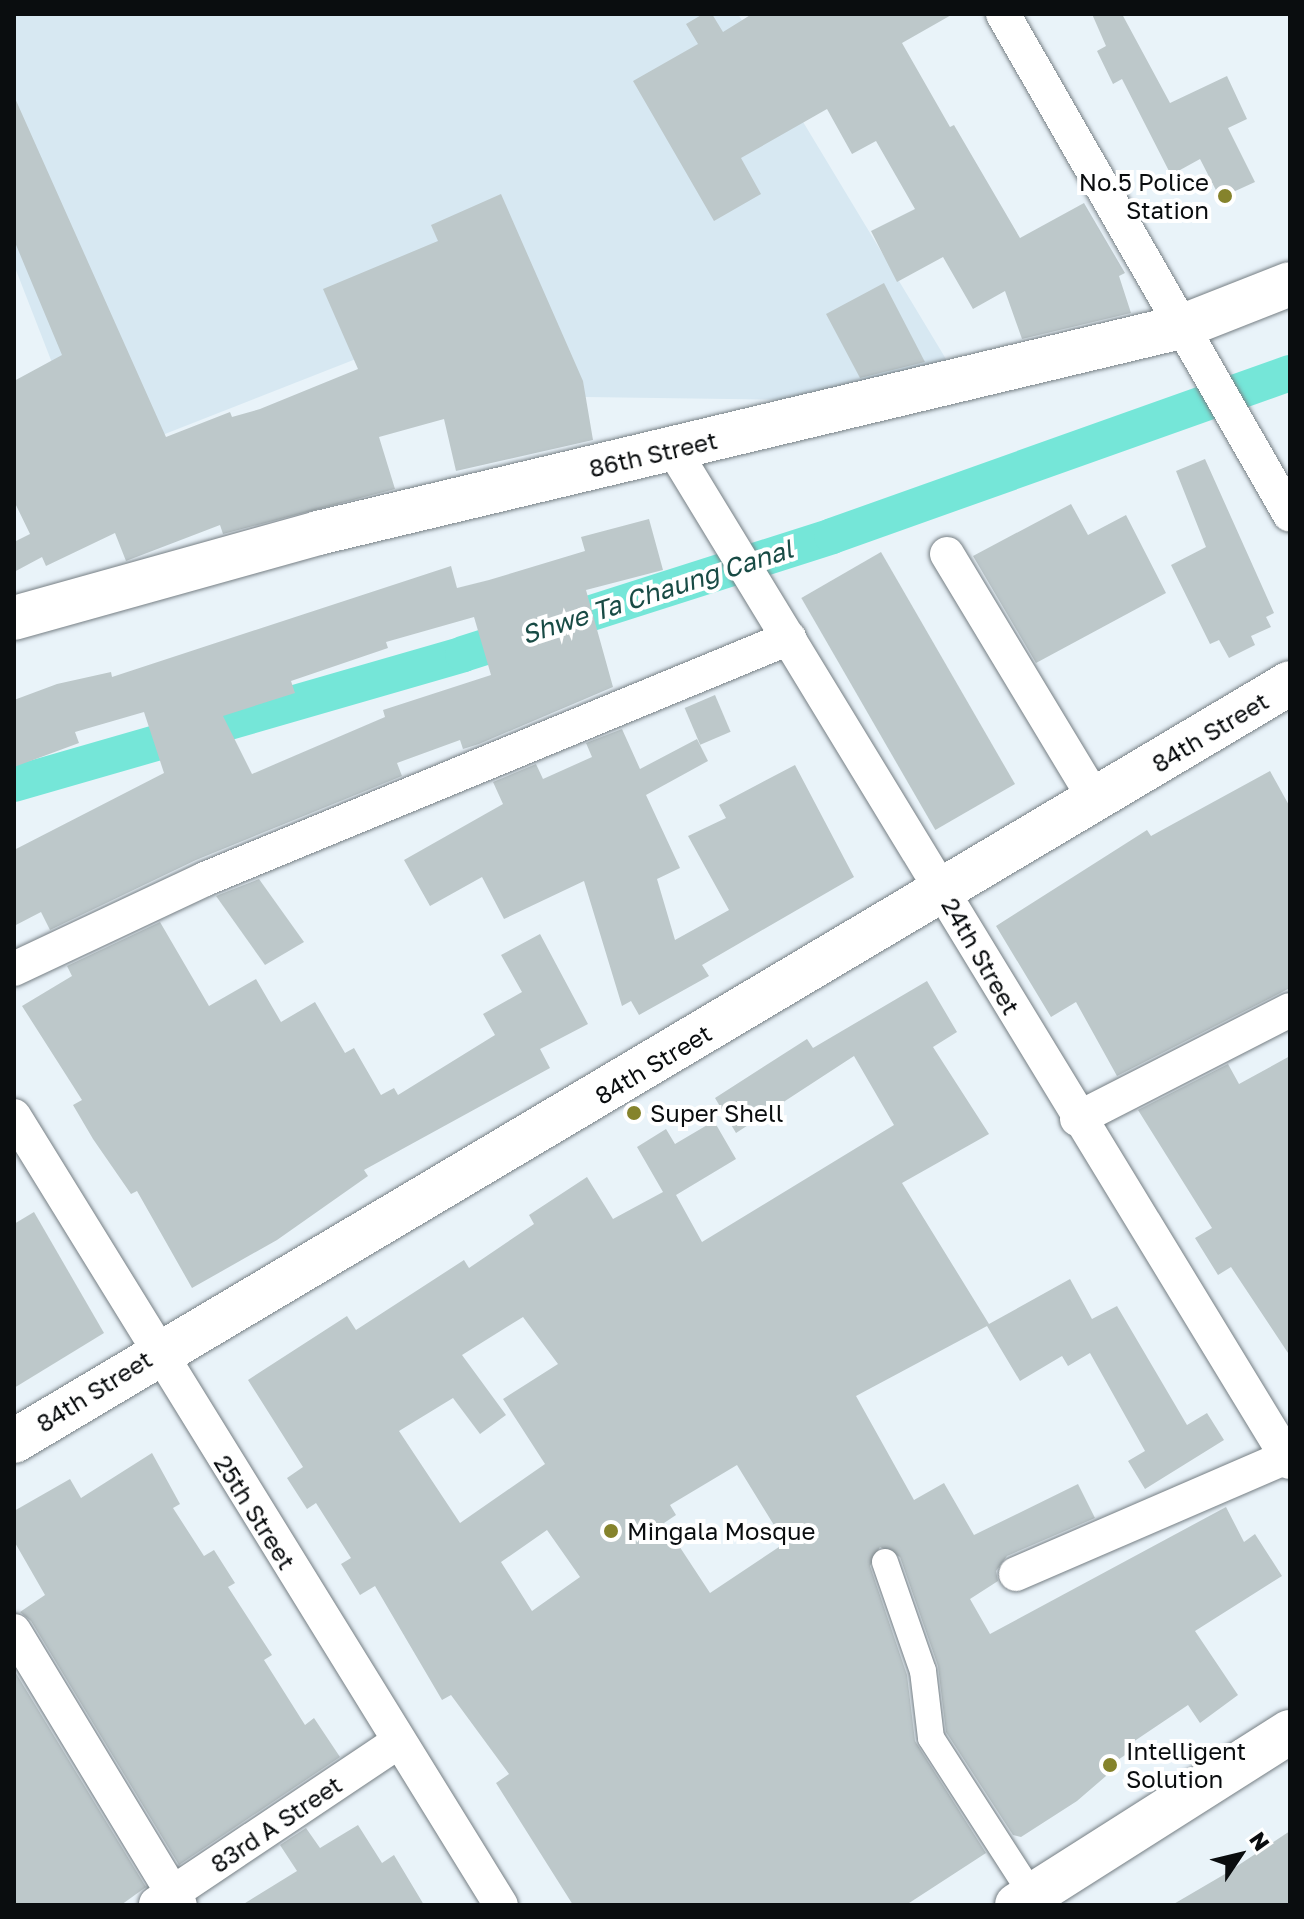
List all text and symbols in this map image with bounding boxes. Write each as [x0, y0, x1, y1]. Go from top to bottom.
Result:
place label: No.5 Police Station [1079, 168, 1209, 224]
marker: No.5 Police Station [1216, 187, 1234, 205]
street label: 86th Street [586, 425, 720, 483]
water label: Shwe Ta Chaung Canal [517, 533, 797, 651]
street label: 84th Street [1147, 686, 1273, 778]
street label: 24th Street [936, 893, 1026, 1019]
street label: 84th Street [590, 1018, 716, 1110]
place label: Super Shell [650, 1099, 783, 1127]
marker: Super Shell [625, 1104, 643, 1122]
street label: 84th Street [31, 1344, 157, 1438]
street label: 25th Street [209, 1450, 301, 1574]
place label: Mingala Mosque [627, 1517, 815, 1545]
marker: Mingala Mosque [602, 1522, 620, 1540]
place label: Intelligent Solution [1126, 1737, 1246, 1793]
marker: Intelligent Solution [1101, 1756, 1119, 1774]
street label: 83rd A Street [205, 1770, 347, 1878]
north arrow [1200, 1815, 1280, 1895]
text: N [1244, 1826, 1276, 1856]

